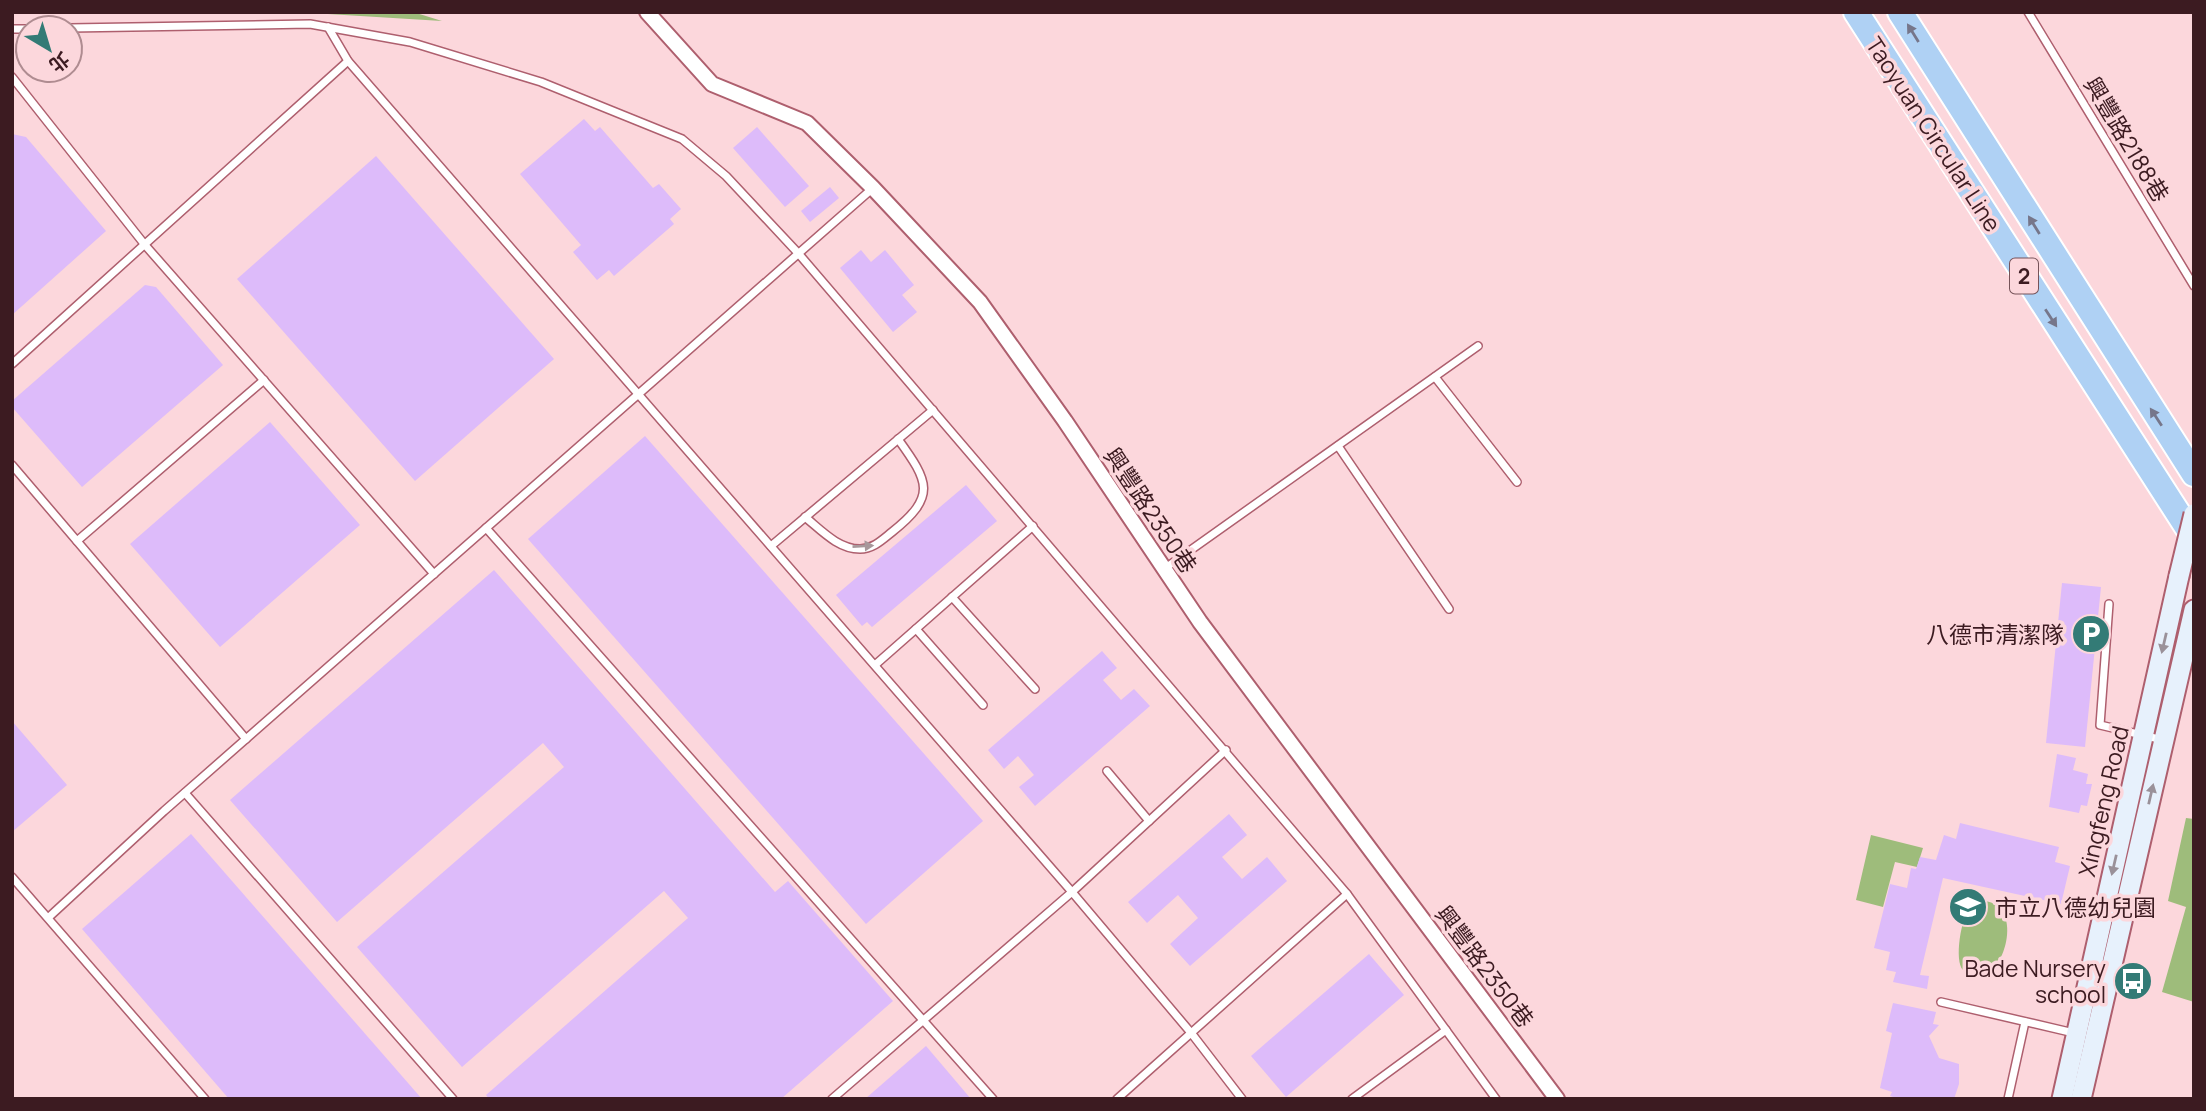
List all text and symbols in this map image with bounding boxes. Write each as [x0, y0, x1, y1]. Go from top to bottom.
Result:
north arrow [14, 14, 84, 84]
one-way arrow [1906, 23, 1919, 42]
street label: Taoyuan Circular Line [1859, 30, 2009, 238]
text: 北 [44, 46, 75, 78]
street label: 興豐路2188巷 [2077, 70, 2177, 208]
one-way arrow [2027, 216, 2040, 235]
road number: 2 [2010, 258, 2038, 294]
one-way arrow [2044, 308, 2057, 327]
one-way arrow [2149, 408, 2163, 426]
street label: 興豐路2350巷 [1097, 441, 1205, 579]
one-way arrow [852, 541, 874, 552]
parking icon: 八德市清潔隊 [2070, 613, 2112, 655]
place label: 八德市清潔隊 [1926, 618, 2064, 650]
one-way arrow [2158, 632, 2169, 654]
street label: Xingfeng Road [2070, 722, 2136, 880]
one-way arrow [2146, 782, 2157, 804]
one-way arrow [2109, 854, 2120, 876]
school or university icon: 市立八德幼兒園 [1947, 886, 1989, 928]
place label: 市立八德幼兒園 [1995, 891, 2156, 923]
street label: 興豐路2350巷 [1429, 898, 1541, 1034]
place label: Bade Nursery school [1964, 952, 2106, 1010]
bus stop icon: Bade Nursery school [2112, 960, 2154, 1002]

